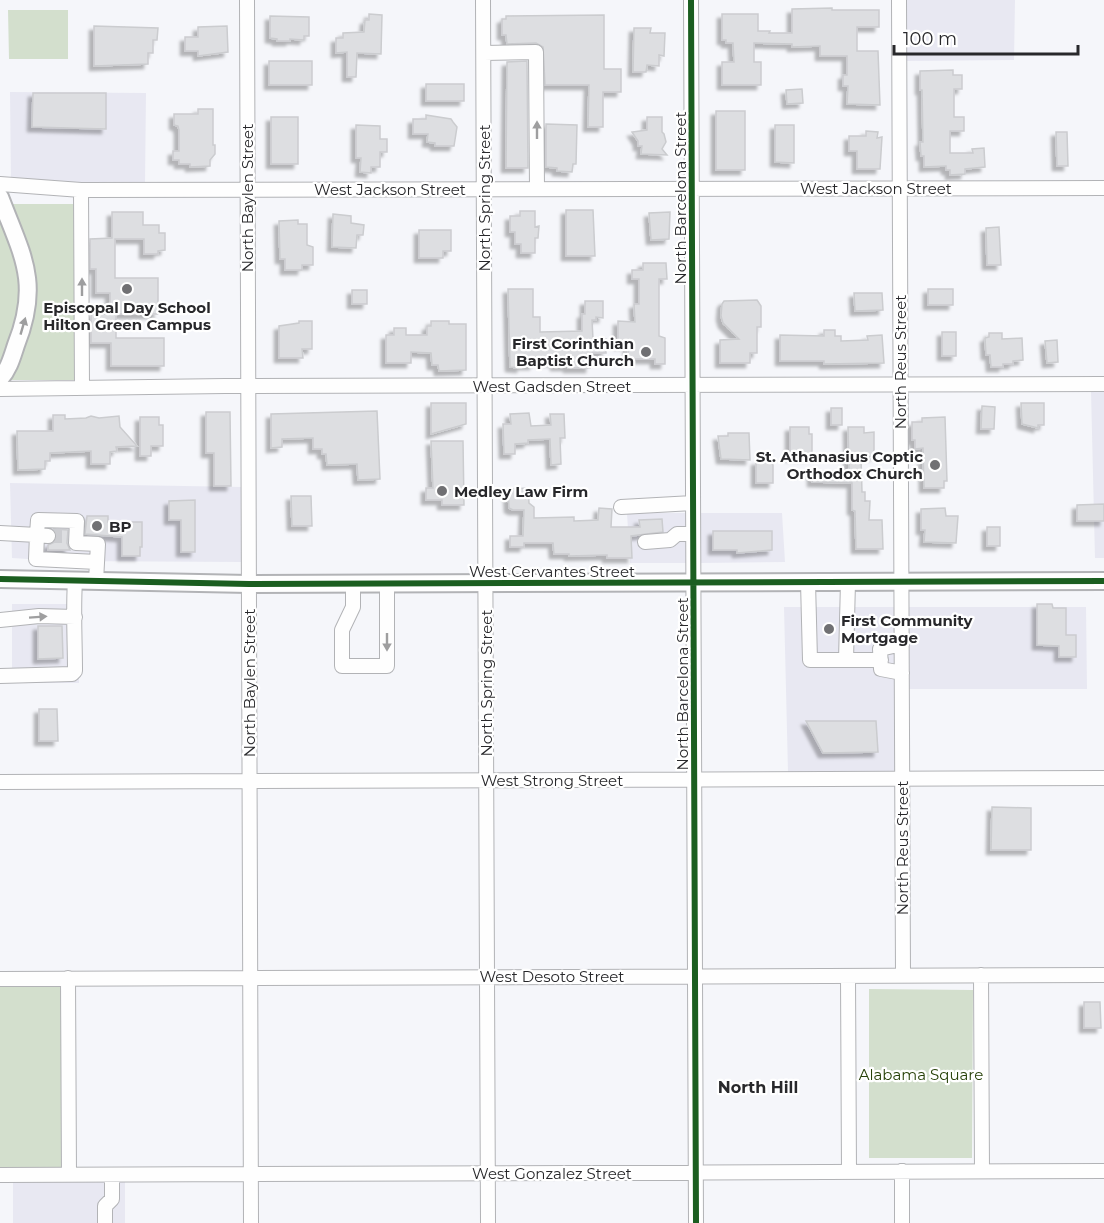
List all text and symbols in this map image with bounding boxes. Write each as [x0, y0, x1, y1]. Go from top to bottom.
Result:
scale bar [894, 18, 1078, 56]
text: 100 m [903, 28, 957, 50]
street label: North Barcelona Street [671, 111, 690, 285]
one-way arrow [532, 121, 542, 140]
street label: North Baylen Street [238, 124, 257, 272]
street label: North Spring Street [475, 124, 494, 272]
street label: West Jackson Street [800, 179, 952, 198]
street label: West Jackson Street [314, 180, 466, 199]
one-way arrow [77, 278, 87, 297]
marker: Episcopal Day School Hilton Green Campus [120, 282, 134, 296]
street label: North Reus Street [891, 295, 910, 429]
place label: Episcopal Day School Hilton Green Campus [43, 298, 211, 334]
one-way arrow [19, 316, 28, 334]
place label: First Corinthian Baptist Church [512, 334, 634, 370]
marker: First Corinthian Baptist Church [639, 345, 653, 359]
street label: West Gadsden Street [473, 377, 631, 396]
place label: St. Athanasius Coptic Orthodox Church [756, 447, 923, 483]
marker: St. Athanasius Coptic Orthodox Church [928, 458, 942, 472]
place label: Medley Law Firm [454, 482, 588, 501]
marker: Medley Law Firm [435, 484, 449, 498]
place label: BP [109, 517, 131, 536]
marker: BP [90, 519, 104, 533]
street label: West Cervantes Street [469, 562, 635, 581]
street label: North Barcelona Street [673, 597, 692, 771]
street label: North Baylen Street [240, 609, 259, 757]
street label: North Spring Street [477, 609, 496, 757]
place label: First Community Mortgage [841, 611, 974, 647]
one-way arrow [28, 612, 47, 622]
marker: First Community Mortgage [822, 622, 836, 636]
one-way arrow [382, 633, 392, 652]
street label: West Strong Street [481, 771, 623, 790]
street label: North Reus Street [893, 781, 912, 915]
street label: West Desoto Street [480, 967, 624, 986]
park label: Alabama Square [859, 1065, 983, 1084]
district label: North Hill [718, 1078, 798, 1097]
street label: West Gonzalez Street [472, 1164, 632, 1183]

